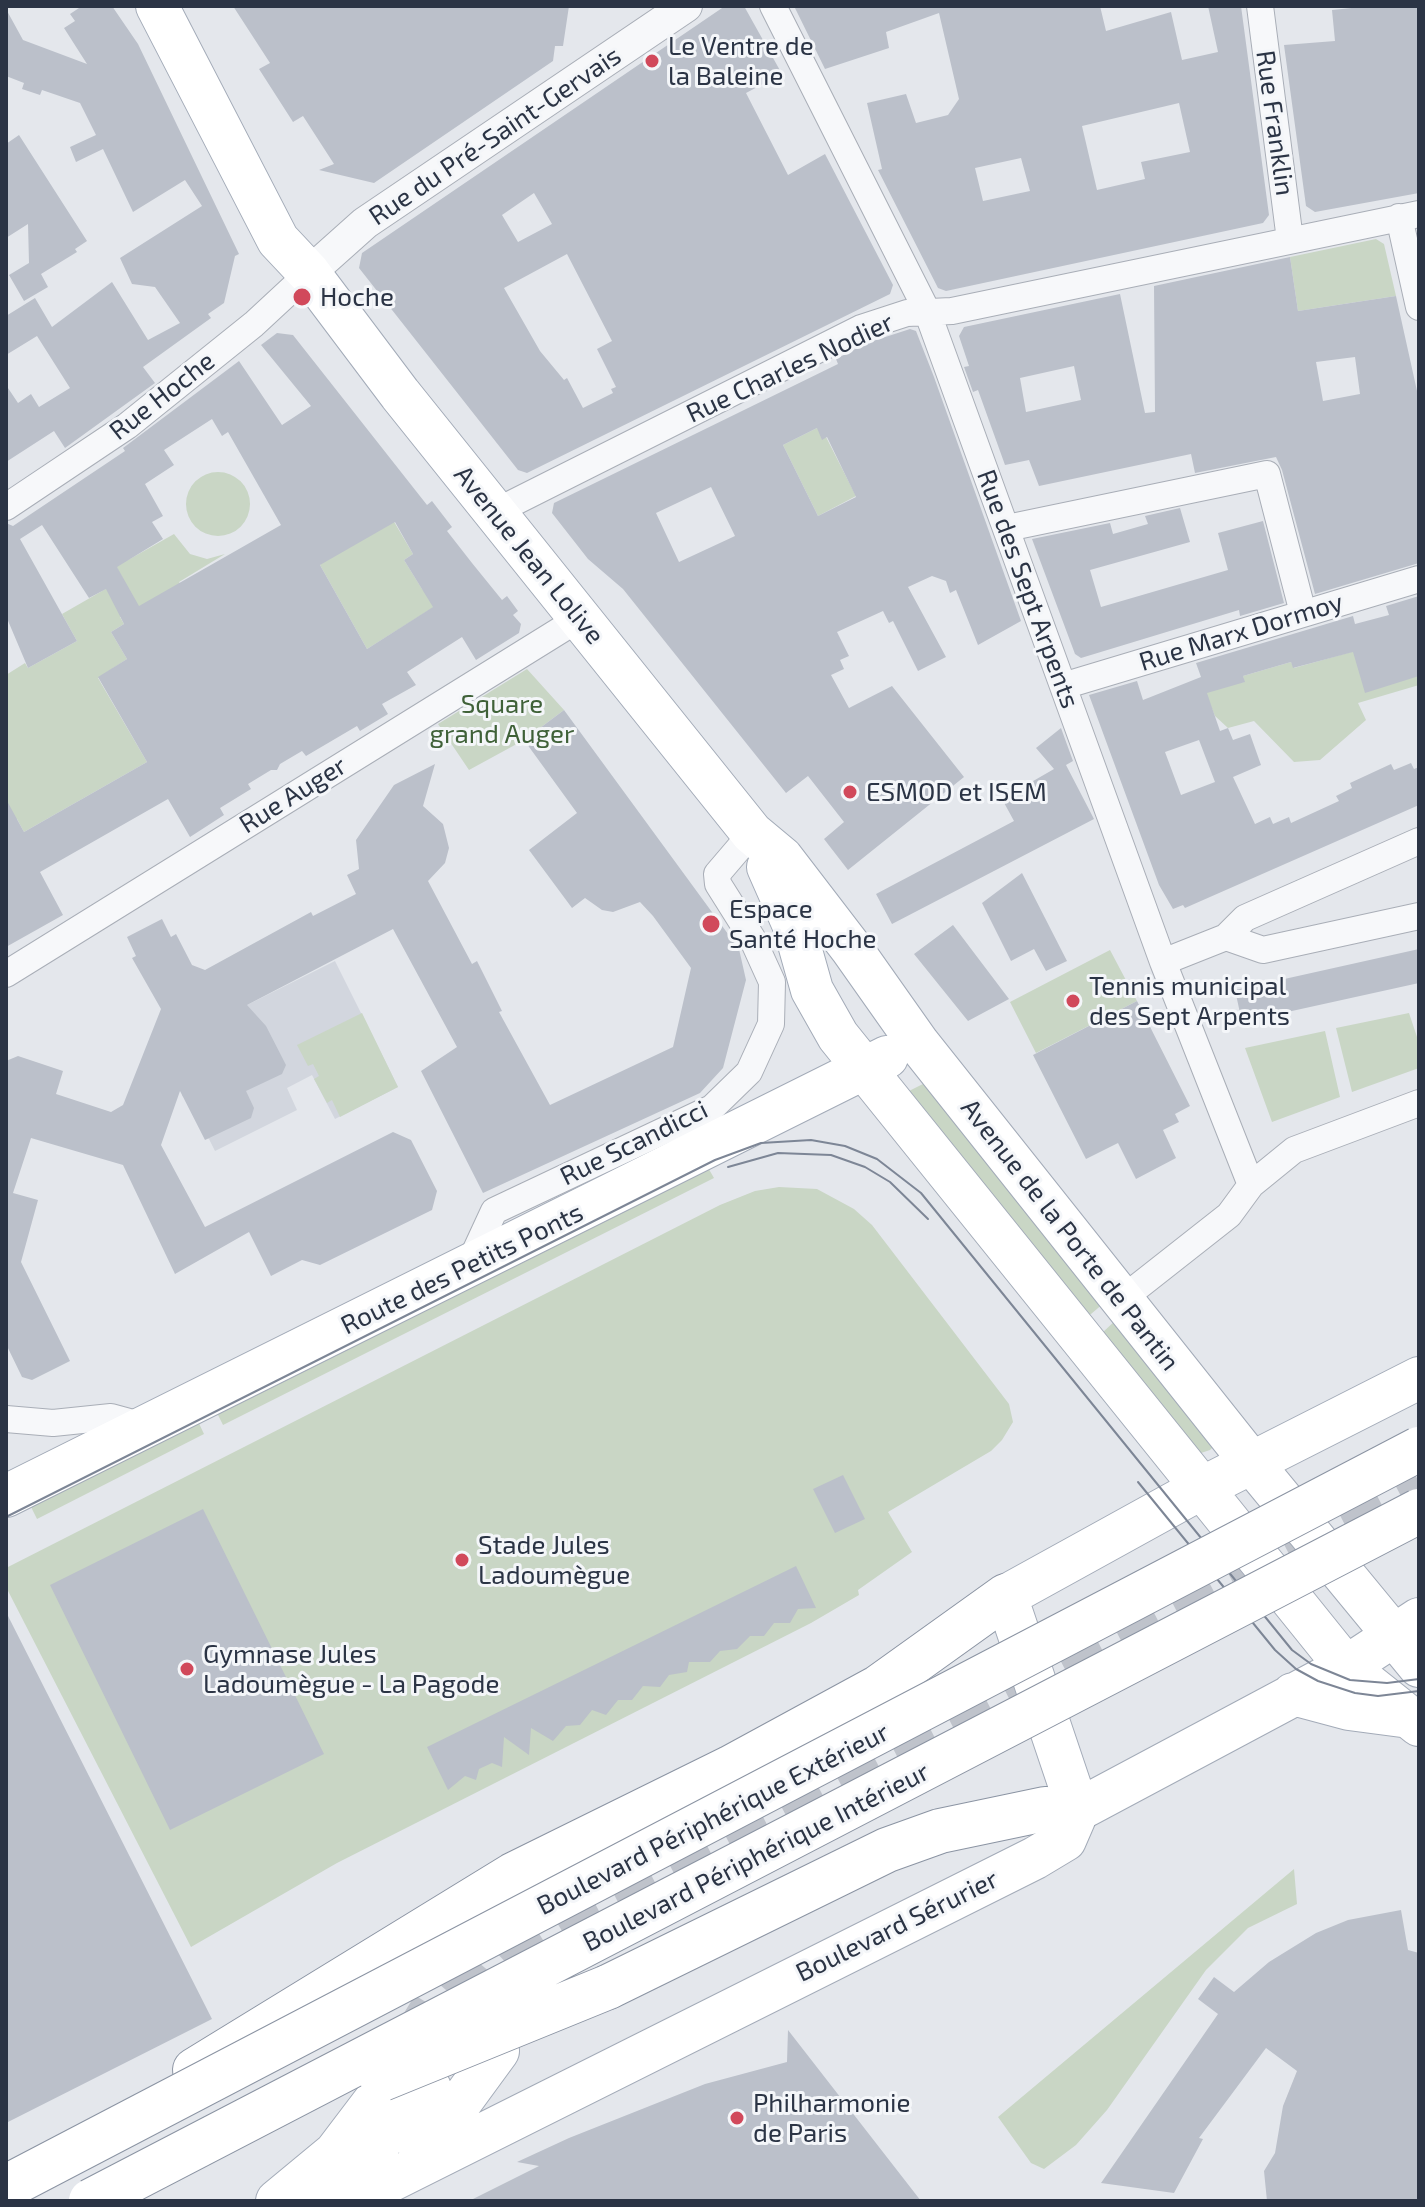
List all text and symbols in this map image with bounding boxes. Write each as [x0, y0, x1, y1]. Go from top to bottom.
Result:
place label: Le Ventre de la Baleine [668, 30, 814, 92]
street label: Rue du Pré-Saint-Gervais [363, 40, 627, 232]
street label: Rue Franklin [1249, 48, 1301, 198]
marker: Le Ventre de la Baleine [643, 52, 661, 70]
place label: Hoche [320, 281, 394, 313]
marker: Hoche [291, 286, 313, 308]
street label: Rue Charles Nodier [682, 306, 898, 430]
street label: Rue Hoche [103, 345, 221, 447]
street label: Avenue Jean Lolive [447, 459, 611, 651]
street label: Rue des Sept Arpents [970, 465, 1086, 713]
street label: Rue Marx Dormoy [1135, 586, 1347, 678]
park label: Square grand Auger [430, 688, 574, 750]
street label: Rue Auger [234, 750, 352, 840]
place label: ESMOD et ISEM [866, 776, 1047, 808]
marker: ESMOD et ISEM [841, 783, 859, 801]
place label: Espace Santé Hoche [729, 893, 877, 954]
marker: Espace Santé Hoche [700, 913, 722, 935]
place label: Tennis municipal des Sept Arpents [1089, 970, 1290, 1032]
marker: Tennis municipal des Sept Arpents [1064, 992, 1082, 1010]
street label: Avenue de la Porte de Pantin [954, 1093, 1186, 1377]
street label: Rue Scandicci [555, 1094, 713, 1192]
street label: Route des Petits Ponts [336, 1197, 588, 1341]
place label: Stade Jules Ladoumègue [478, 1529, 630, 1590]
marker: Stade Jules Ladoumègue [453, 1551, 471, 1569]
place label: Gymnase Jules Ladoumègue - La Pagode [203, 1638, 499, 1700]
marker: Gymnase Jules Ladoumègue - La Pagode [178, 1660, 196, 1678]
street label: Boulevard Périphérique Extérieur [532, 1716, 894, 1922]
street label: Boulevard Périphérique Intérieur [578, 1756, 934, 1958]
street label: Boulevard Sérurier [791, 1864, 1003, 1988]
place label: Philharmonie de Paris [753, 2087, 910, 2148]
marker: Philharmonie de Paris [728, 2109, 746, 2127]

